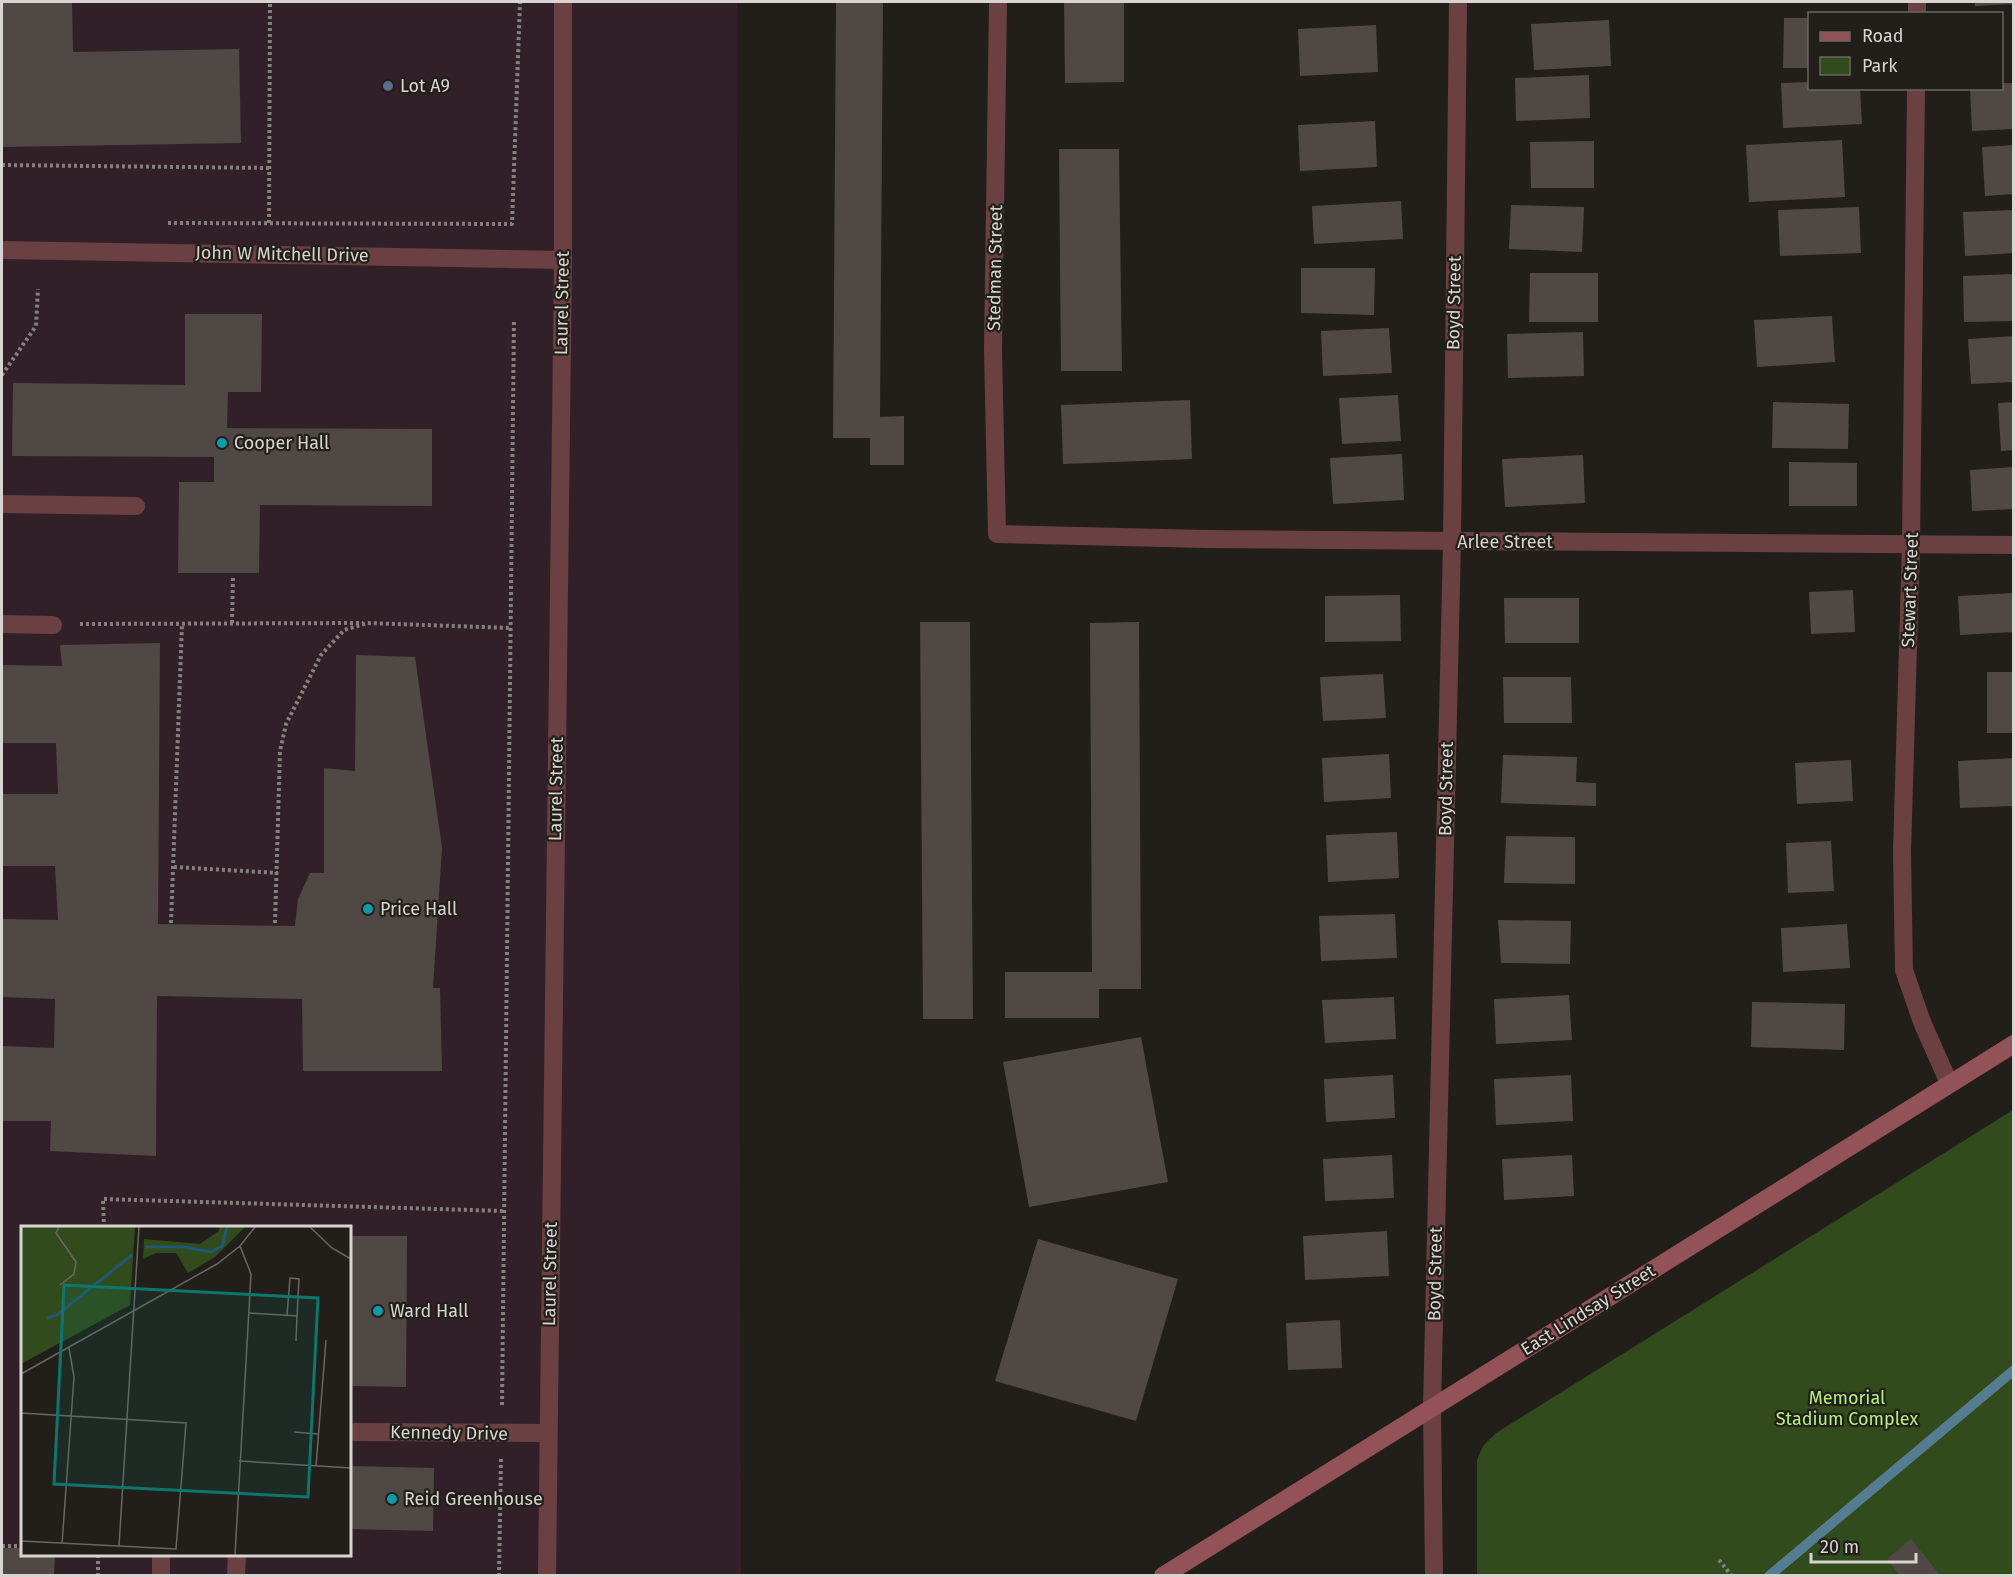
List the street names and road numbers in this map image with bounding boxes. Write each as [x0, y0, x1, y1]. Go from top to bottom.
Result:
street label: Stedman Street [983, 204, 1007, 331]
street label: John W Mitchell Drive [195, 241, 369, 267]
street label: Laurel Street [550, 250, 574, 355]
street label: Boyd Street [1442, 255, 1466, 350]
street label: Arlee Street [1457, 531, 1553, 553]
street label: Stewart Street [1897, 531, 1923, 648]
street label: Laurel Street [544, 736, 568, 841]
street label: Boyd Street [1434, 741, 1458, 836]
street label: Laurel Street [538, 1221, 562, 1326]
street label: Boyd Street [1423, 1226, 1447, 1321]
street label: East Lindsay Street [1517, 1260, 1660, 1360]
street label: Kennedy Drive [390, 1421, 508, 1445]

